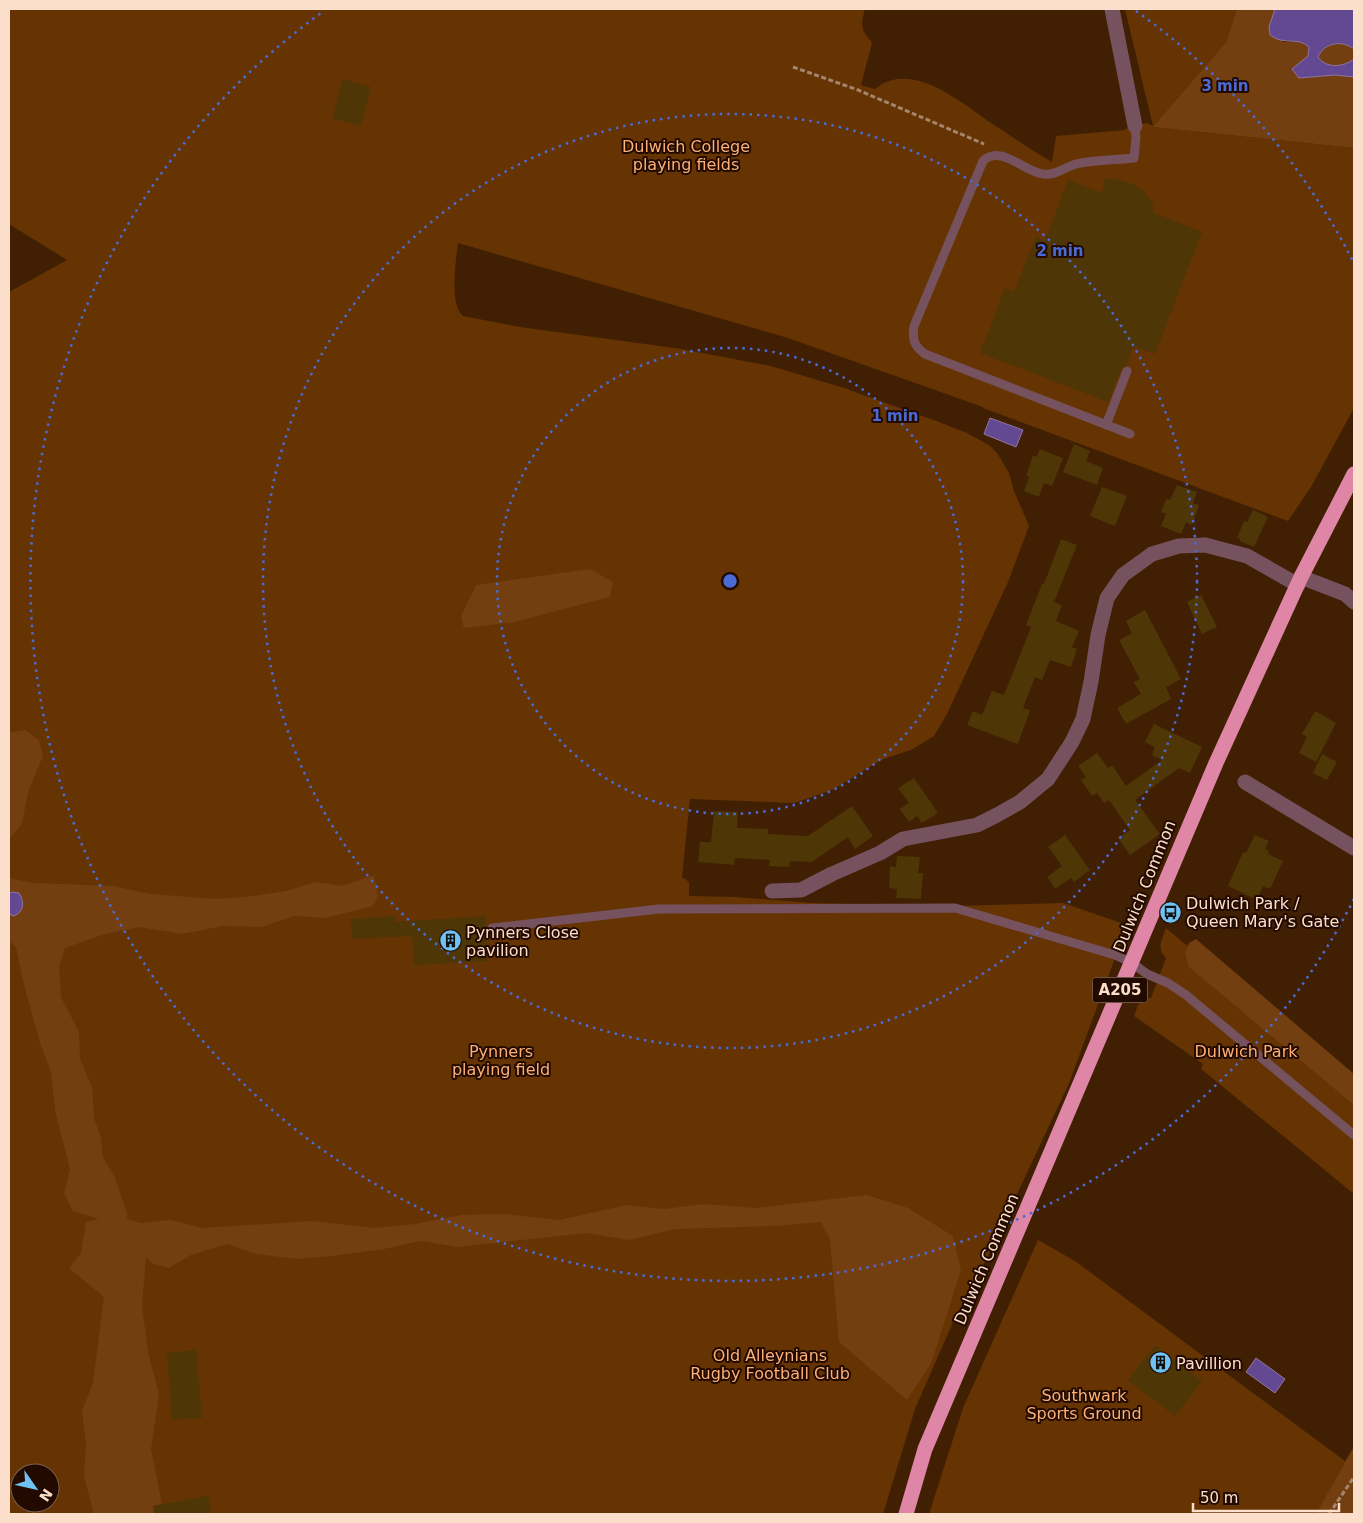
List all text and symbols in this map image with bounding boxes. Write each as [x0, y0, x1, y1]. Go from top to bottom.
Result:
text: 3 min [1201, 77, 1249, 95]
park label: Dulwich College playing fields [622, 137, 750, 174]
text: 2 min [1036, 242, 1084, 260]
text: 1 min [871, 407, 919, 425]
centre of rings [721, 572, 739, 590]
street label: Dulwich Common [1109, 817, 1180, 955]
place label: Dulwich Park / Queen Mary's Gate [1186, 894, 1339, 931]
bus stop icon: Dulwich Park / Queen Mary's Gate [1158, 900, 1182, 924]
place label: Pynners Close pavilion [466, 923, 579, 960]
building icon: Pynners Close pavilion [438, 929, 462, 953]
road number: A205 [1092, 978, 1148, 1002]
park label: Pynners playing field [452, 1042, 550, 1079]
park label: Dulwich Park [1194, 1042, 1298, 1061]
street label: Dulwich Common [950, 1191, 1023, 1328]
park label: Old Alleynians Rugby Football Club [690, 1346, 850, 1383]
building icon: Pavillion [1148, 1351, 1172, 1375]
place label: Pavillion [1176, 1354, 1242, 1373]
park label: Southwark Sports Ground [1026, 1386, 1142, 1423]
north arrow [10, 1463, 60, 1513]
scale bar [1193, 1480, 1339, 1512]
text: N [36, 1486, 56, 1505]
text: 50 m [1200, 1489, 1238, 1507]

